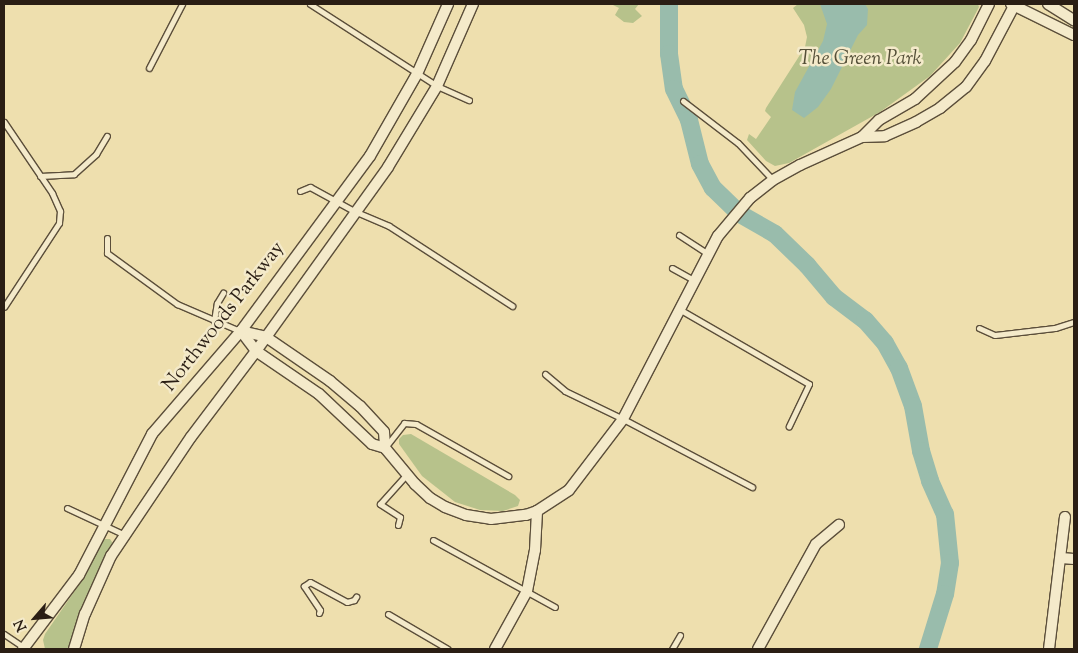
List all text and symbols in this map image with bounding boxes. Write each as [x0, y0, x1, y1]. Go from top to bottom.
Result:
park label: The Green Park [798, 47, 922, 71]
street label: Northwoods Parkway [158, 237, 290, 397]
north arrow [10, 593, 60, 643]
text: N [10, 615, 33, 634]

